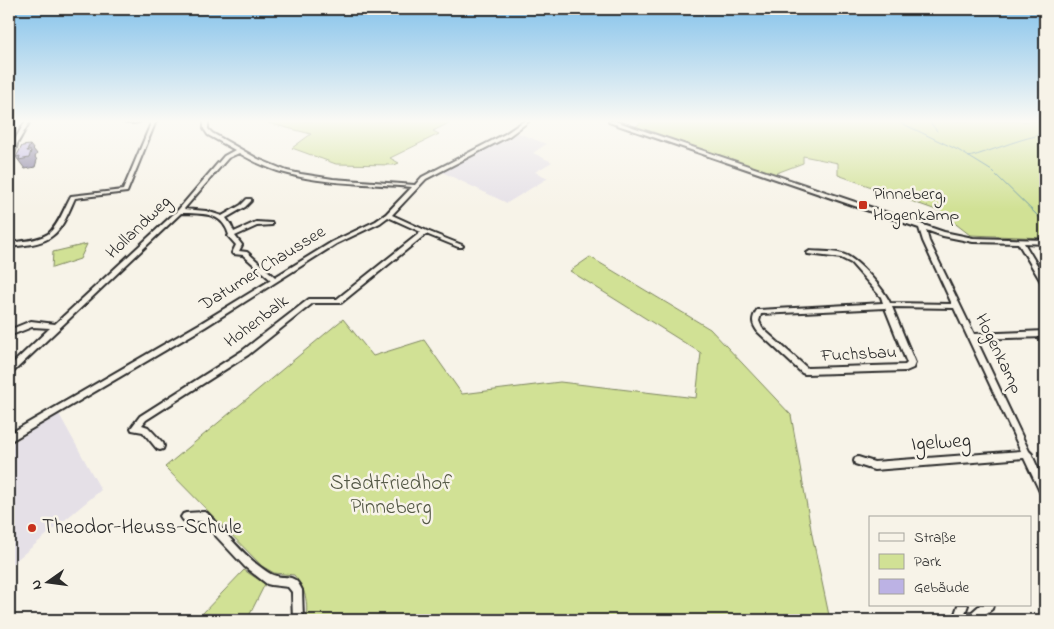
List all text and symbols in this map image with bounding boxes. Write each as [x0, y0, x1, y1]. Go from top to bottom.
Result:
place label: Pinneberg, Hogenkamp [873, 182, 959, 230]
street label: Hollandweg [100, 190, 178, 267]
marker: Pinneberg, Hogenkamp [857, 199, 869, 211]
street label: Datumer Chaussee [194, 219, 332, 319]
street label: Hohenbalk [219, 289, 295, 355]
street label: Hogenkamp [967, 310, 1029, 399]
street label: Fuchsbau [819, 340, 898, 370]
street label: Igelweg [910, 426, 972, 462]
park label: Stadtfriedhof Pinneberg [330, 469, 452, 525]
place label: Theodor-Heuss-Schule [42, 513, 243, 543]
legend [869, 516, 1032, 606]
marker: Theodor-Heuss-Schule [26, 522, 38, 534]
text: Straße [914, 527, 956, 549]
text: Park [914, 551, 942, 573]
north arrow [22, 556, 72, 606]
text: Gebäude [914, 577, 970, 599]
text: N [26, 578, 48, 592]

